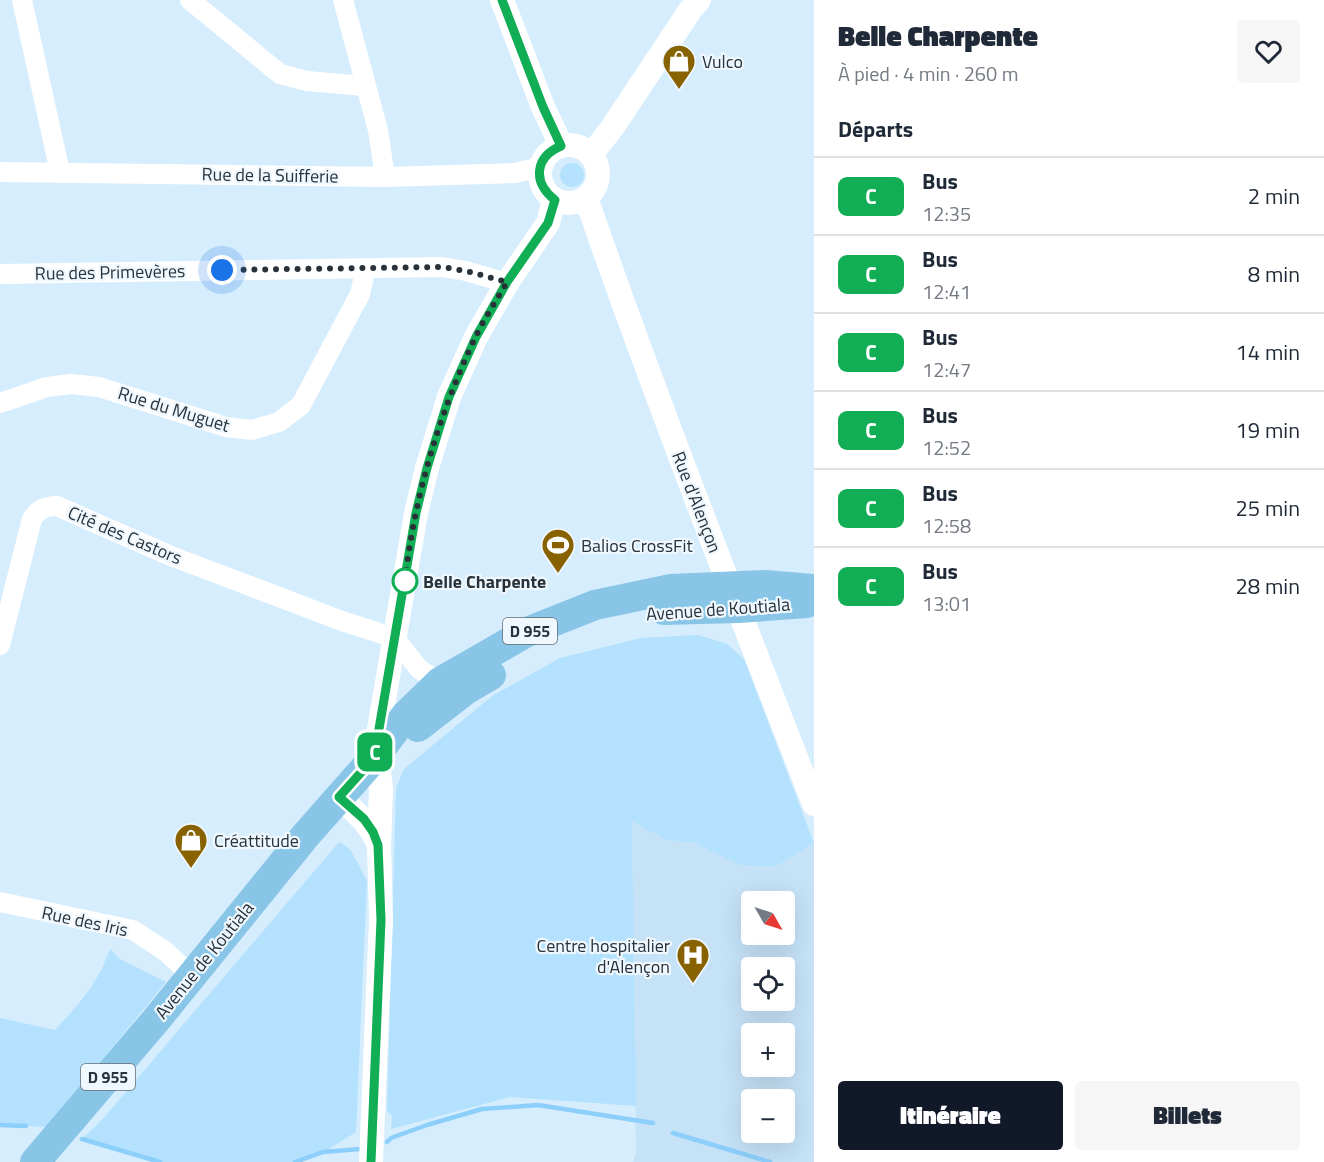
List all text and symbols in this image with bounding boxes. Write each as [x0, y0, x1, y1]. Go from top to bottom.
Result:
text: Belle Charpente [838, 14, 1038, 57]
button: heart [1237, 20, 1300, 83]
shop icon: Vulco [661, 43, 697, 90]
place label: Vulco [702, 48, 743, 75]
text: À pied · 4 min · 260 m [838, 58, 1018, 89]
text: Départs [838, 112, 913, 146]
street label: Rue de la Suifferie [201, 160, 339, 190]
text: Bus [922, 164, 958, 198]
text: 2 min [1248, 179, 1300, 213]
text: C [865, 180, 877, 212]
text: 12:35 [922, 198, 971, 229]
text: Bus [922, 242, 958, 276]
your location [207, 255, 237, 285]
street label: Rue des Primevères [35, 257, 185, 287]
text: 8 min [1248, 257, 1300, 291]
text: C [865, 258, 877, 290]
text: 12:41 [922, 276, 971, 307]
text: Bus [922, 320, 958, 354]
text: 14 min [1235, 335, 1300, 369]
text: C [865, 336, 877, 368]
text: 12:47 [922, 354, 971, 385]
street label: Rue du Muguet [115, 379, 234, 439]
text: Bus [922, 398, 958, 432]
text: 19 min [1235, 413, 1300, 447]
text: C [865, 414, 877, 446]
text: 12:52 [922, 432, 971, 463]
street label: Rue d'Alençon [665, 447, 729, 557]
text: Bus [922, 476, 958, 510]
text: 25 min [1235, 491, 1300, 525]
text: C [865, 492, 877, 524]
street label: Cité des Castors [64, 499, 186, 571]
text: 12:58 [922, 510, 971, 541]
sports icon: Balios CrossFit [540, 527, 576, 574]
place label: Balios CrossFit [581, 532, 693, 559]
text: Bus [922, 554, 958, 588]
marker: Belle Charpente [392, 568, 418, 594]
place label: Belle Charpente [423, 568, 546, 595]
text: 28 min [1235, 569, 1300, 603]
text: C [865, 570, 877, 602]
text: 13:01 [922, 588, 971, 619]
street label: Avenue de Koutiala [645, 590, 791, 628]
road number: D 955 [503, 618, 557, 644]
line badge: C [356, 732, 394, 771]
text: C [369, 736, 381, 768]
shop icon: Créattitude [173, 822, 209, 869]
place label: Créattitude [214, 827, 299, 854]
north arrow [741, 891, 795, 945]
map controls [741, 891, 795, 1143]
street label: Avenue de Koutiala [148, 895, 260, 1025]
street label: Rue des Iris [39, 899, 131, 943]
place label: Centre hospitalier d'Alençon [537, 932, 670, 980]
hospital icon: Centre hospitalier d'Alençon [675, 937, 711, 984]
button: locate [741, 957, 795, 1011]
button: + [741, 1023, 795, 1077]
road number: D 955 [81, 1064, 135, 1090]
button: Itinéraire [838, 1081, 1063, 1150]
button: Billets [1075, 1081, 1300, 1150]
button: − [741, 1089, 795, 1143]

